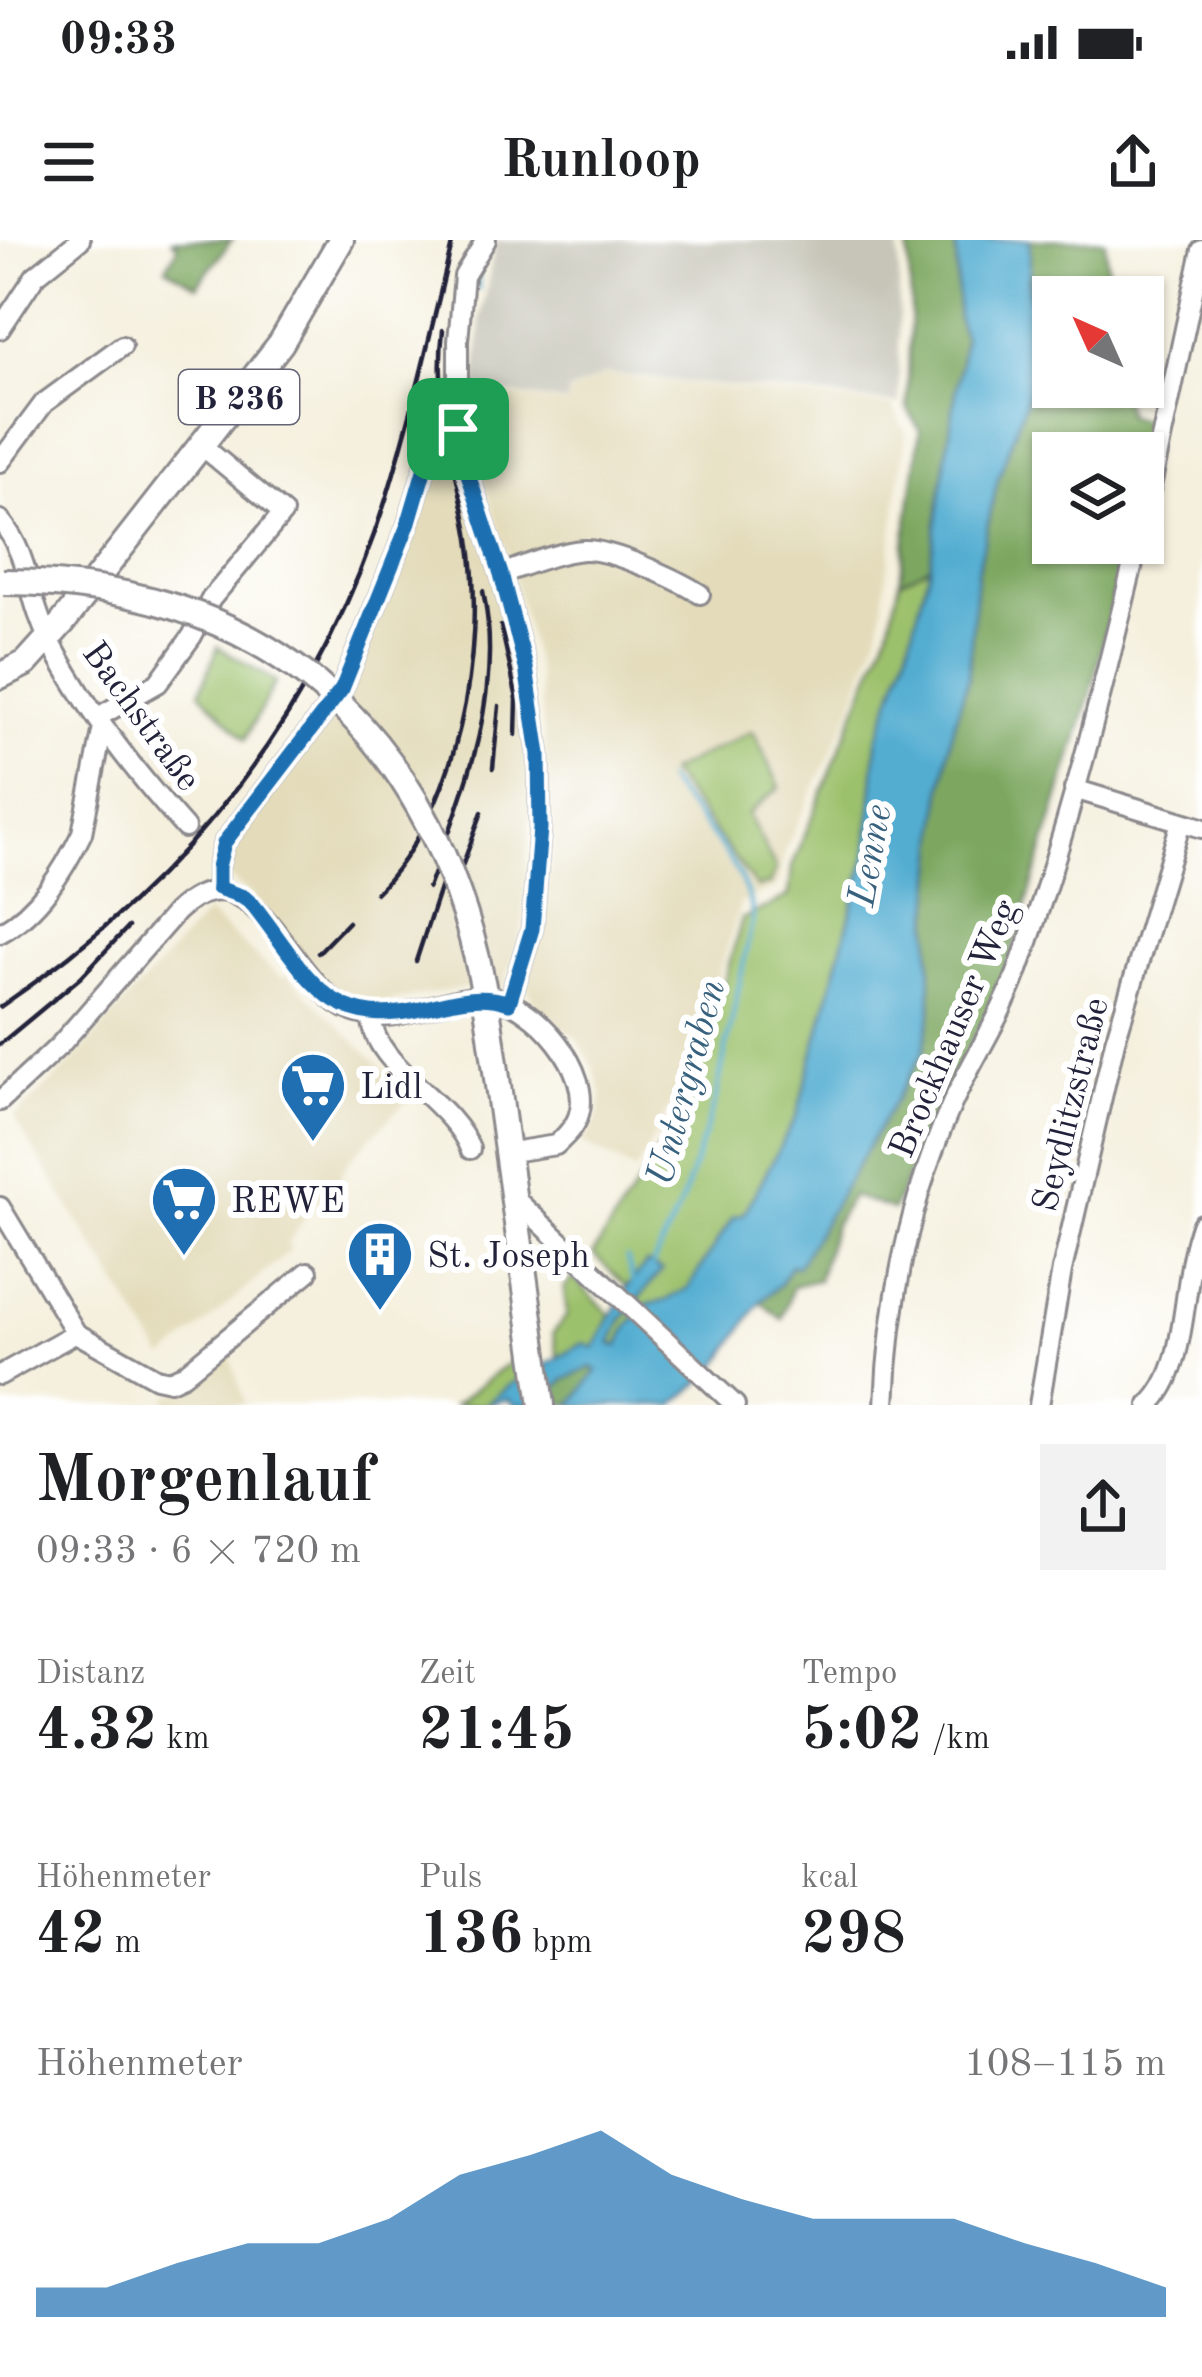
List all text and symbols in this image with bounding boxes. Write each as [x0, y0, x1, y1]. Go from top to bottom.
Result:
text: 09:33 [60, 19, 177, 64]
icon: menu [36, 129, 102, 195]
icon: share [1100, 129, 1166, 195]
text: Runloop [501, 135, 701, 189]
north arrow [1032, 276, 1164, 408]
map controls [1032, 276, 1164, 564]
road number: B 236 [179, 370, 299, 424]
pin [407, 378, 509, 480]
icon: arrive [425, 396, 491, 462]
button: layers [1032, 432, 1164, 564]
street label: Bachstraße [74, 636, 206, 798]
water label: Lenne [843, 801, 900, 911]
street label: Brockhauser Weg [885, 895, 1026, 1164]
water label: Untergraben [641, 976, 734, 1190]
street label: Seydlitzstraße [1029, 994, 1117, 1216]
supermarket icon: Lidl [278, 1050, 348, 1144]
place label: Lidl [360, 1071, 422, 1107]
supermarket icon: REWE [149, 1164, 219, 1258]
place label: REWE [231, 1185, 345, 1221]
building icon: St. Joseph [345, 1219, 415, 1313]
place label: St. Joseph [427, 1240, 590, 1276]
button: share [1040, 1444, 1166, 1570]
text: Morgenlauf [36, 1450, 374, 1516]
text: 09:33 · 6 × 720 m [36, 1532, 361, 1571]
text: Distanz [36, 1658, 145, 1691]
text: Zeit [419, 1658, 476, 1691]
text: Tempo [801, 1658, 898, 1691]
text: 4.32 [36, 1702, 157, 1762]
text: 21:45 [419, 1702, 575, 1762]
text: 5:02 [801, 1702, 923, 1762]
text: km [157, 1723, 210, 1756]
text: /km [923, 1723, 990, 1756]
text: Höhenmeter [36, 1862, 211, 1895]
text: Puls [419, 1862, 482, 1895]
text: kcal [801, 1862, 858, 1895]
text: 42 [36, 1906, 106, 1966]
text: 136 [419, 1906, 523, 1966]
text: 298 [801, 1906, 906, 1966]
text: m [106, 1927, 141, 1960]
text: bpm [523, 1927, 593, 1960]
text: Höhenmeter [36, 2045, 243, 2084]
text: 108–115 m [964, 2045, 1166, 2084]

